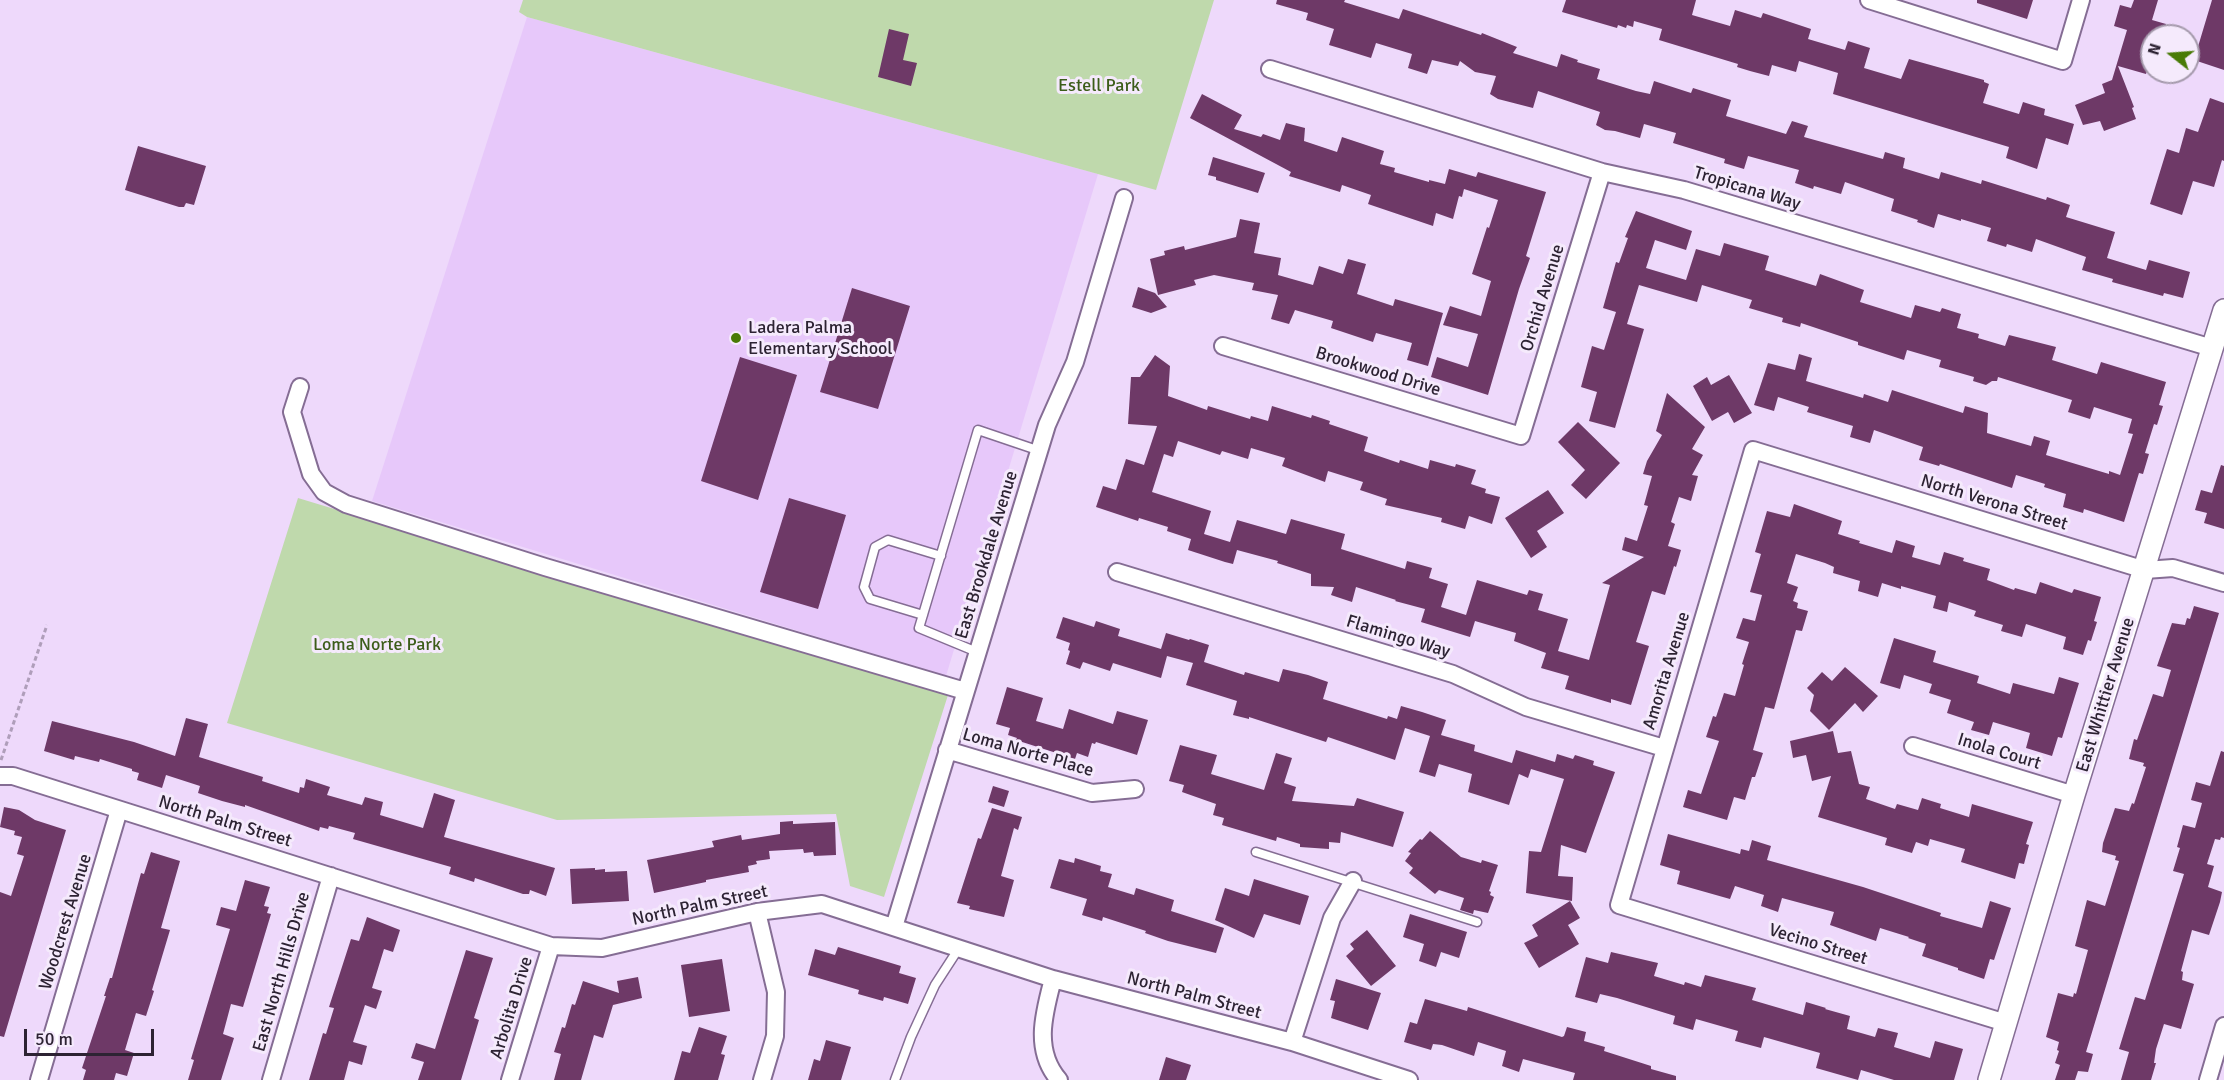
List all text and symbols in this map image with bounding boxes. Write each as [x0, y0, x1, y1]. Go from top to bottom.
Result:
north arrow [2140, 24, 2200, 84]
text: N [2144, 41, 2166, 58]
park label: Estell Park [1058, 75, 1140, 97]
street label: Tropicana Way [1691, 163, 1803, 215]
street label: Orchid Avenue [1516, 242, 1570, 354]
place label: Ladera Palma Elementary School [748, 317, 893, 360]
marker: Ladera Palma Elementary School [729, 331, 743, 345]
street label: Brookwood Drive [1313, 343, 1443, 401]
street label: East Brookdale Avenue [951, 468, 1023, 642]
street label: North Verona Street [1918, 470, 2070, 536]
street label: Amorita Avenue [1639, 609, 1695, 733]
street label: Flamingo Way [1343, 611, 1453, 663]
street label: East Whittier Avenue [2072, 615, 2140, 775]
park label: Loma Norte Park [313, 634, 441, 656]
street label: Loma Norte Place [960, 724, 1096, 782]
street label: Inola Court [1955, 729, 2043, 775]
street label: North Palm Street [156, 791, 294, 853]
street label: Woodcrest Avenue [35, 851, 97, 993]
street label: North Palm Street [630, 881, 770, 931]
street label: East North Hills Drive [249, 890, 315, 1054]
street label: Vecino Street [1766, 920, 1870, 970]
street label: Arbolita Drive [486, 954, 538, 1062]
street label: North Palm Street [1125, 968, 1263, 1024]
scale bar [27, 1017, 158, 1055]
text: 50 m [35, 1028, 73, 1050]

